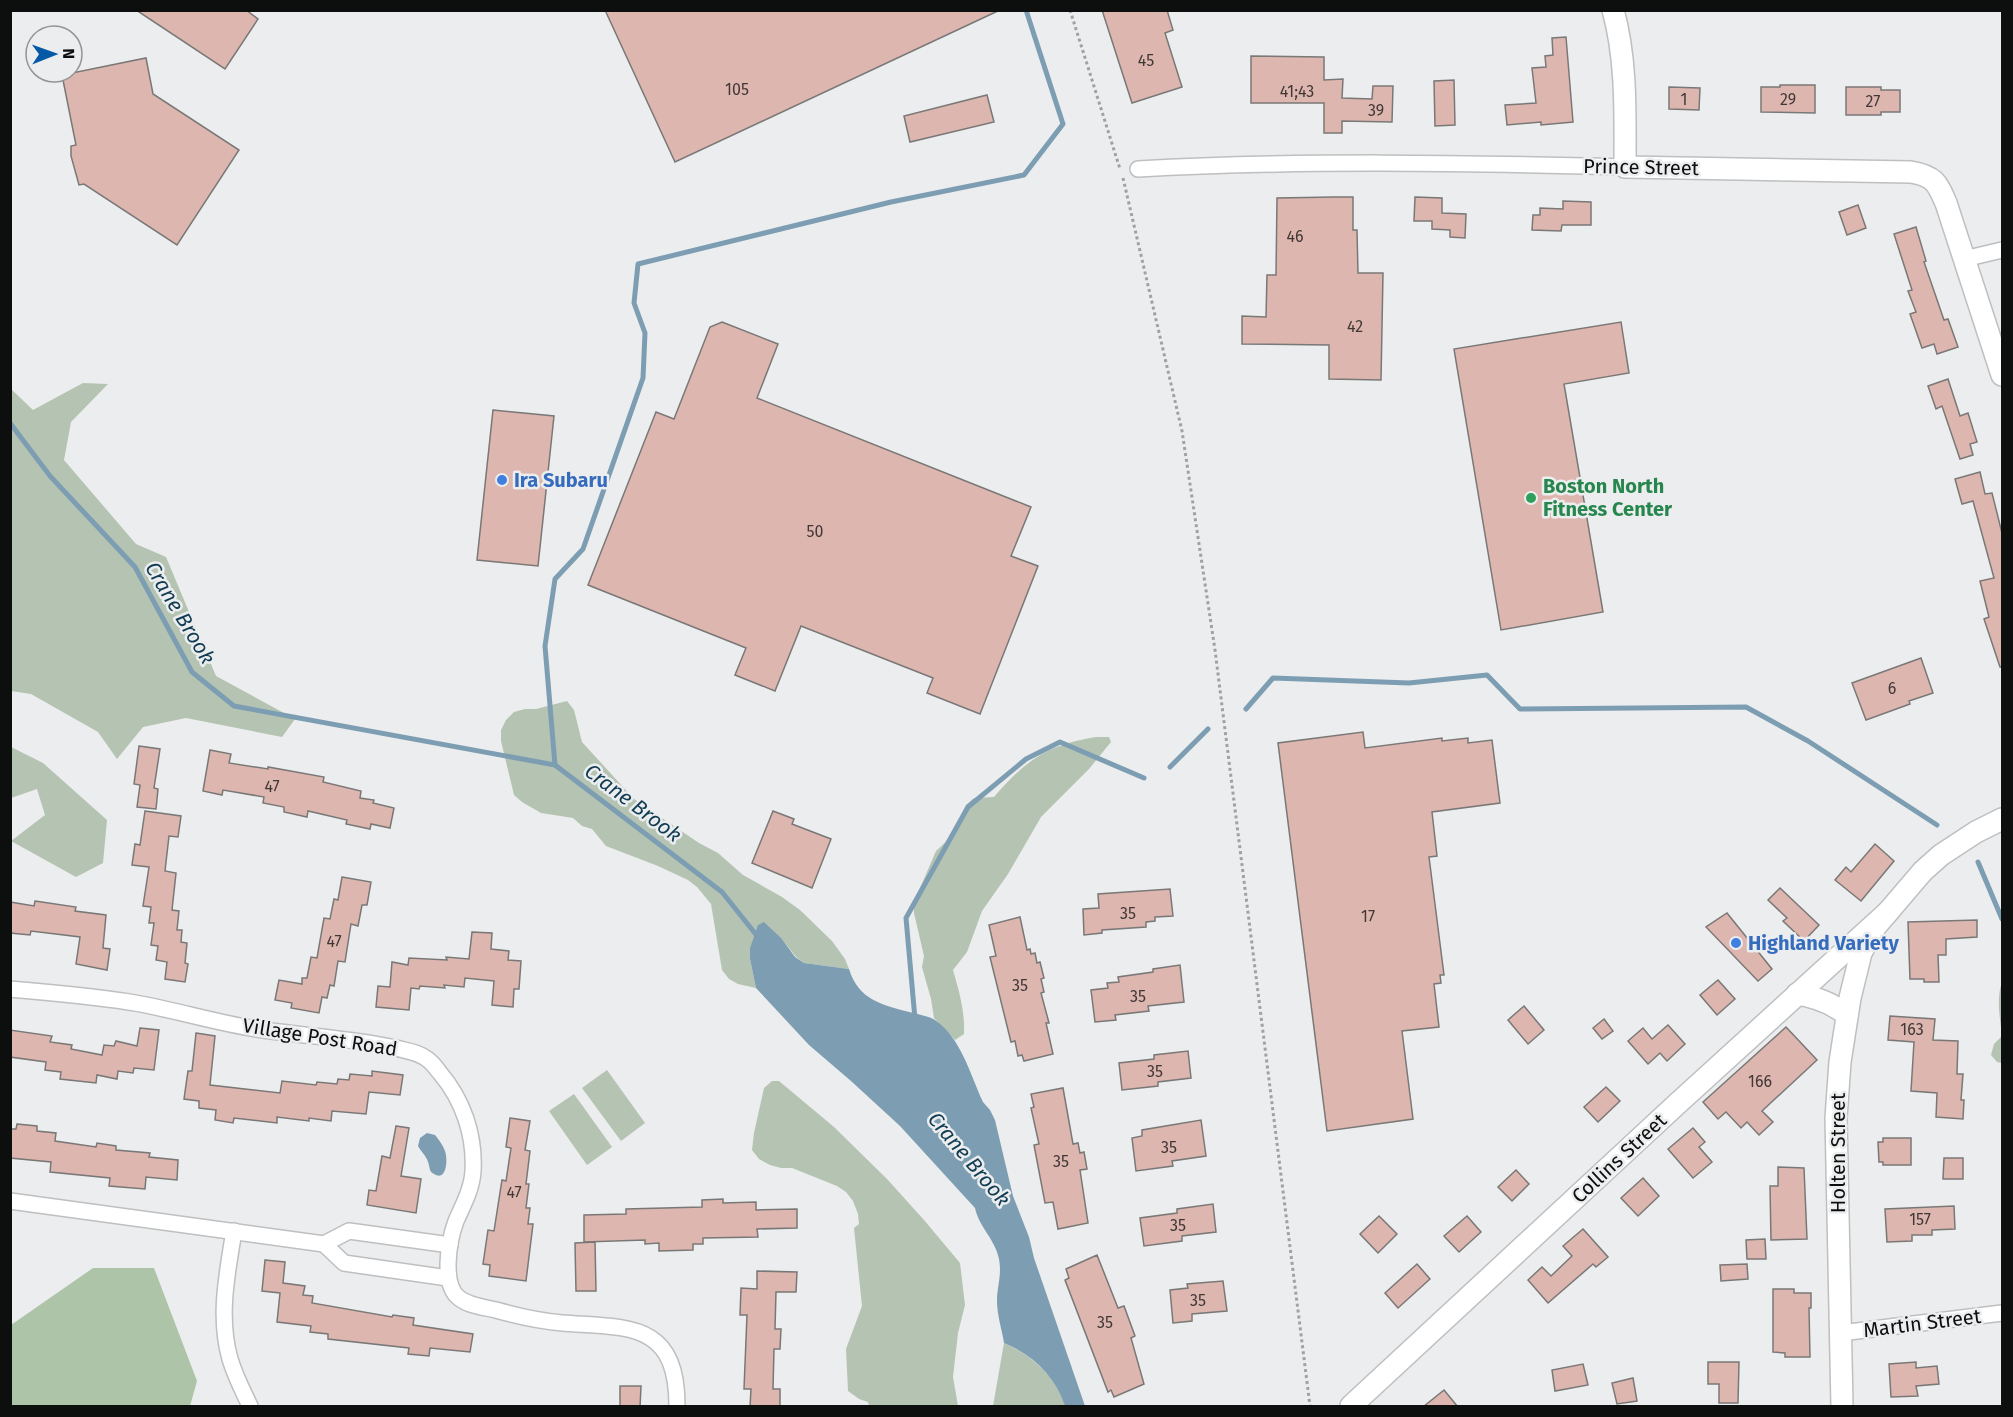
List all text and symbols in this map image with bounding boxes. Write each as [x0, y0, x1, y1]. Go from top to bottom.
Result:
north arrow [24, 24, 84, 84]
text: N [59, 48, 78, 59]
house number: 45 [1138, 51, 1154, 70]
house number: 105 [725, 80, 749, 99]
house number: 41;43 [1280, 82, 1314, 101]
house number: 1 [1681, 90, 1687, 109]
house number: 29 [1780, 90, 1796, 109]
house number: 27 [1866, 92, 1880, 111]
house number: 39 [1368, 101, 1384, 120]
street label: Prince Street [1583, 154, 1700, 180]
house number: 46 [1286, 227, 1304, 246]
house number: 42 [1347, 317, 1363, 336]
place label: Ira Subaru [514, 468, 608, 492]
marker: Ira Subaru [495, 473, 509, 487]
place label: Boston North Fitness Center [1543, 474, 1673, 521]
marker: Boston North Fitness Center [1524, 491, 1538, 505]
house number: 50 [807, 522, 824, 541]
water label: Crane Brook [139, 557, 221, 669]
house number: 6 [1888, 679, 1896, 698]
water label: Crane Brook [579, 758, 687, 848]
house number: 47 [264, 777, 280, 796]
house number: 35 [1120, 904, 1136, 923]
house number: 17 [1361, 907, 1375, 926]
place label: Highland Variety [1748, 931, 1899, 955]
house number: 47 [326, 932, 342, 951]
marker: Highland Variety [1729, 936, 1743, 950]
house number: 35 [1012, 976, 1028, 995]
house number: 35 [1130, 987, 1146, 1006]
street label: Village Post Road [241, 1013, 399, 1061]
house number: 163 [1900, 1020, 1924, 1039]
house number: 35 [1147, 1062, 1163, 1081]
house number: 166 [1748, 1072, 1772, 1091]
street label: Holten Street [1826, 1092, 1850, 1213]
water label: Crane Brook [922, 1107, 1016, 1211]
street label: Collins Street [1567, 1108, 1672, 1208]
house number: 35 [1161, 1138, 1177, 1157]
house number: 35 [1053, 1152, 1069, 1171]
house number: 47 [506, 1183, 522, 1202]
house number: 157 [1909, 1210, 1931, 1229]
house number: 35 [1170, 1216, 1186, 1235]
house number: 35 [1190, 1291, 1206, 1310]
street label: Martin Street [1862, 1304, 1983, 1342]
house number: 35 [1097, 1313, 1113, 1332]

